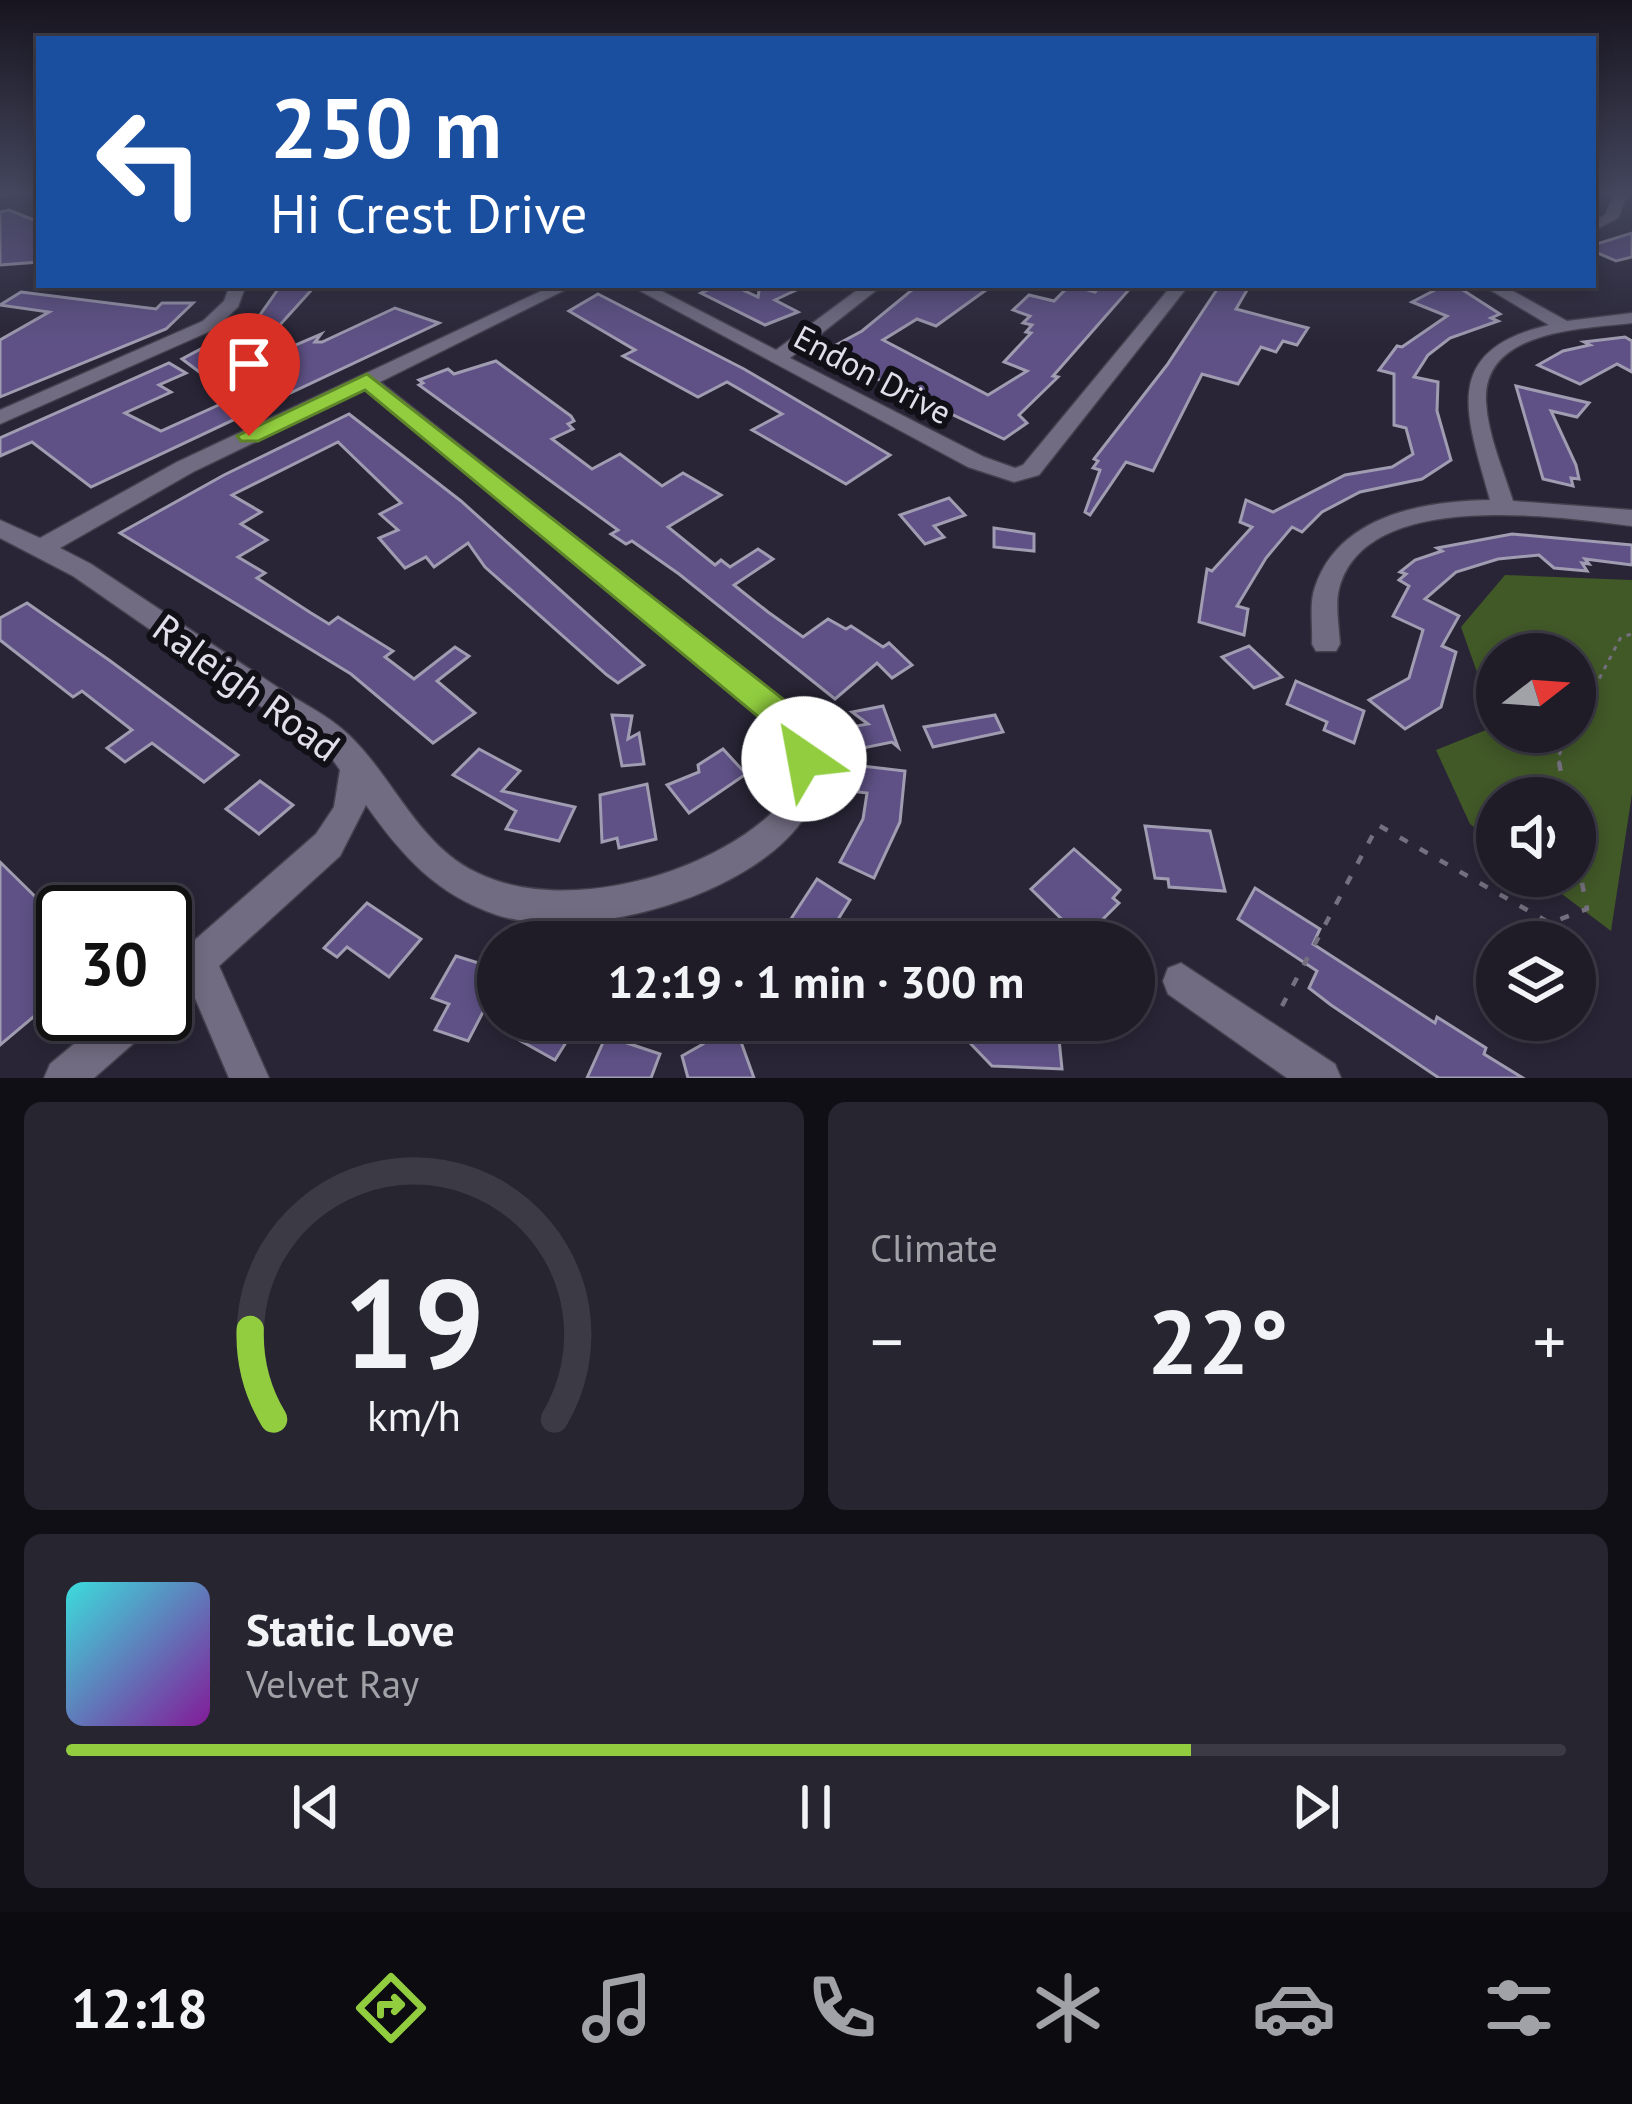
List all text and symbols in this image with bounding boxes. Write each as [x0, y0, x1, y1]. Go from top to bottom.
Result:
text: 250 m [270, 72, 502, 181]
icon: left [72, 84, 228, 240]
text: Hi Crest Drive [270, 178, 587, 248]
pin [198, 313, 300, 436]
street label: Endon Drive [787, 315, 959, 433]
icon: arrive [216, 331, 282, 397]
street label: Raleigh Road [143, 602, 351, 772]
north arrow [1476, 633, 1596, 753]
map controls [1476, 633, 1596, 1041]
position arrow [741, 696, 867, 822]
button: sound [1476, 777, 1596, 897]
speed limit sign: 30 [36, 885, 192, 1041]
button: layers [1476, 921, 1596, 1041]
text: 12:19 · 1 min · 300 m [608, 952, 1024, 1010]
text: Climate [870, 1222, 998, 1273]
text: 19 [343, 1241, 485, 1402]
text: 22° [1147, 1282, 1289, 1399]
text: − [870, 1298, 903, 1383]
text: + [1533, 1298, 1566, 1383]
text: km/h [367, 1387, 461, 1443]
text: Static Love [246, 1600, 455, 1658]
text: Velvet Ray [246, 1658, 419, 1709]
icon: previous [283, 1774, 349, 1840]
icon: pause [783, 1774, 849, 1840]
icon: next [1283, 1774, 1349, 1840]
icon: directions [349, 1966, 433, 2050]
icon: music [575, 1966, 659, 2050]
icon: phone [800, 1966, 884, 2050]
icon: climate [1026, 1966, 1110, 2050]
icon: car [1252, 1966, 1336, 2050]
icon: filters [1477, 1966, 1561, 2050]
text: 12:18 [71, 1973, 208, 2043]

